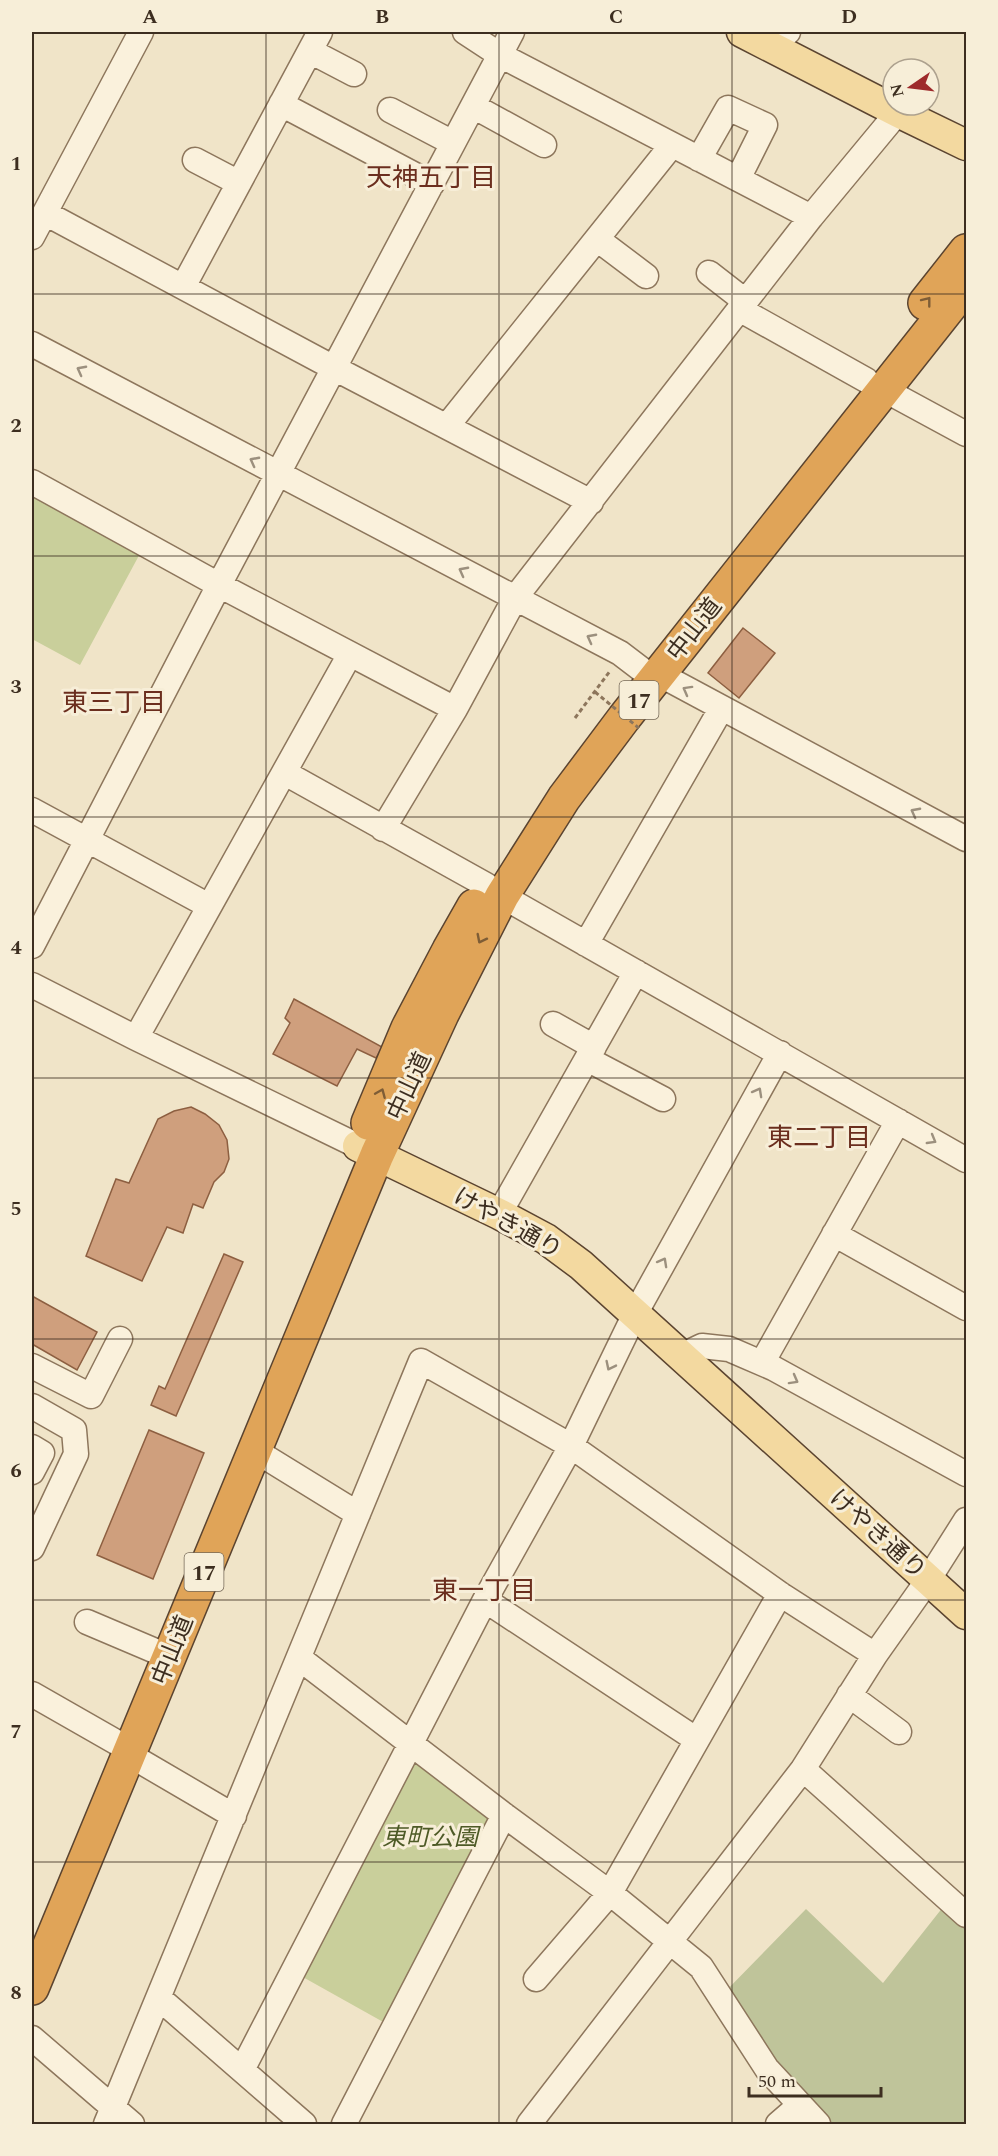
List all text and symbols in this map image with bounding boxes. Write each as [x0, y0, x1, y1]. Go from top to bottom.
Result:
text: A [142, 2, 158, 32]
text: B [375, 2, 389, 32]
text: C [609, 2, 623, 32]
text: D [841, 2, 857, 32]
north arrow [881, 57, 941, 117]
text: N [884, 81, 911, 100]
text: 1 [10, 149, 22, 179]
district label: 天神五丁目 [366, 158, 496, 198]
one-way arrow [920, 296, 931, 307]
one-way arrow [77, 366, 87, 377]
text: 2 [10, 411, 22, 441]
one-way arrow [249, 457, 260, 468]
one-way arrow [459, 567, 470, 578]
street label: 中山道 [658, 590, 731, 669]
one-way arrow [587, 634, 597, 645]
text: 3 [10, 672, 22, 702]
road number: 17 [620, 681, 658, 719]
district label: 東三丁目 [62, 683, 166, 723]
one-way arrow [683, 686, 694, 697]
one-way arrow [911, 808, 921, 819]
one-way arrow [477, 932, 488, 943]
text: 4 [10, 933, 22, 963]
street label: 中山道 [378, 1046, 441, 1127]
one-way arrow [374, 1088, 386, 1099]
one-way arrow [751, 1088, 762, 1098]
district label: 東二丁目 [767, 1118, 871, 1158]
one-way arrow [926, 1133, 936, 1144]
street label: けやき通り [446, 1179, 569, 1269]
text: 5 [10, 1194, 22, 1224]
one-way arrow [656, 1258, 668, 1269]
one-way arrow [605, 1360, 617, 1371]
one-way arrow [788, 1372, 798, 1384]
text: 6 [10, 1456, 22, 1486]
street label: けやき通り [821, 1481, 934, 1588]
road number: 17 [184, 1553, 224, 1591]
district label: 東一丁目 [432, 1571, 536, 1611]
street label: 中山道 [143, 1610, 203, 1690]
text: 7 [10, 1717, 22, 1747]
park label: 東町公園 [382, 1820, 481, 1856]
text: 8 [10, 1978, 22, 2008]
scale bar [749, 2060, 881, 2098]
text: 50 m [758, 2068, 796, 2095]

